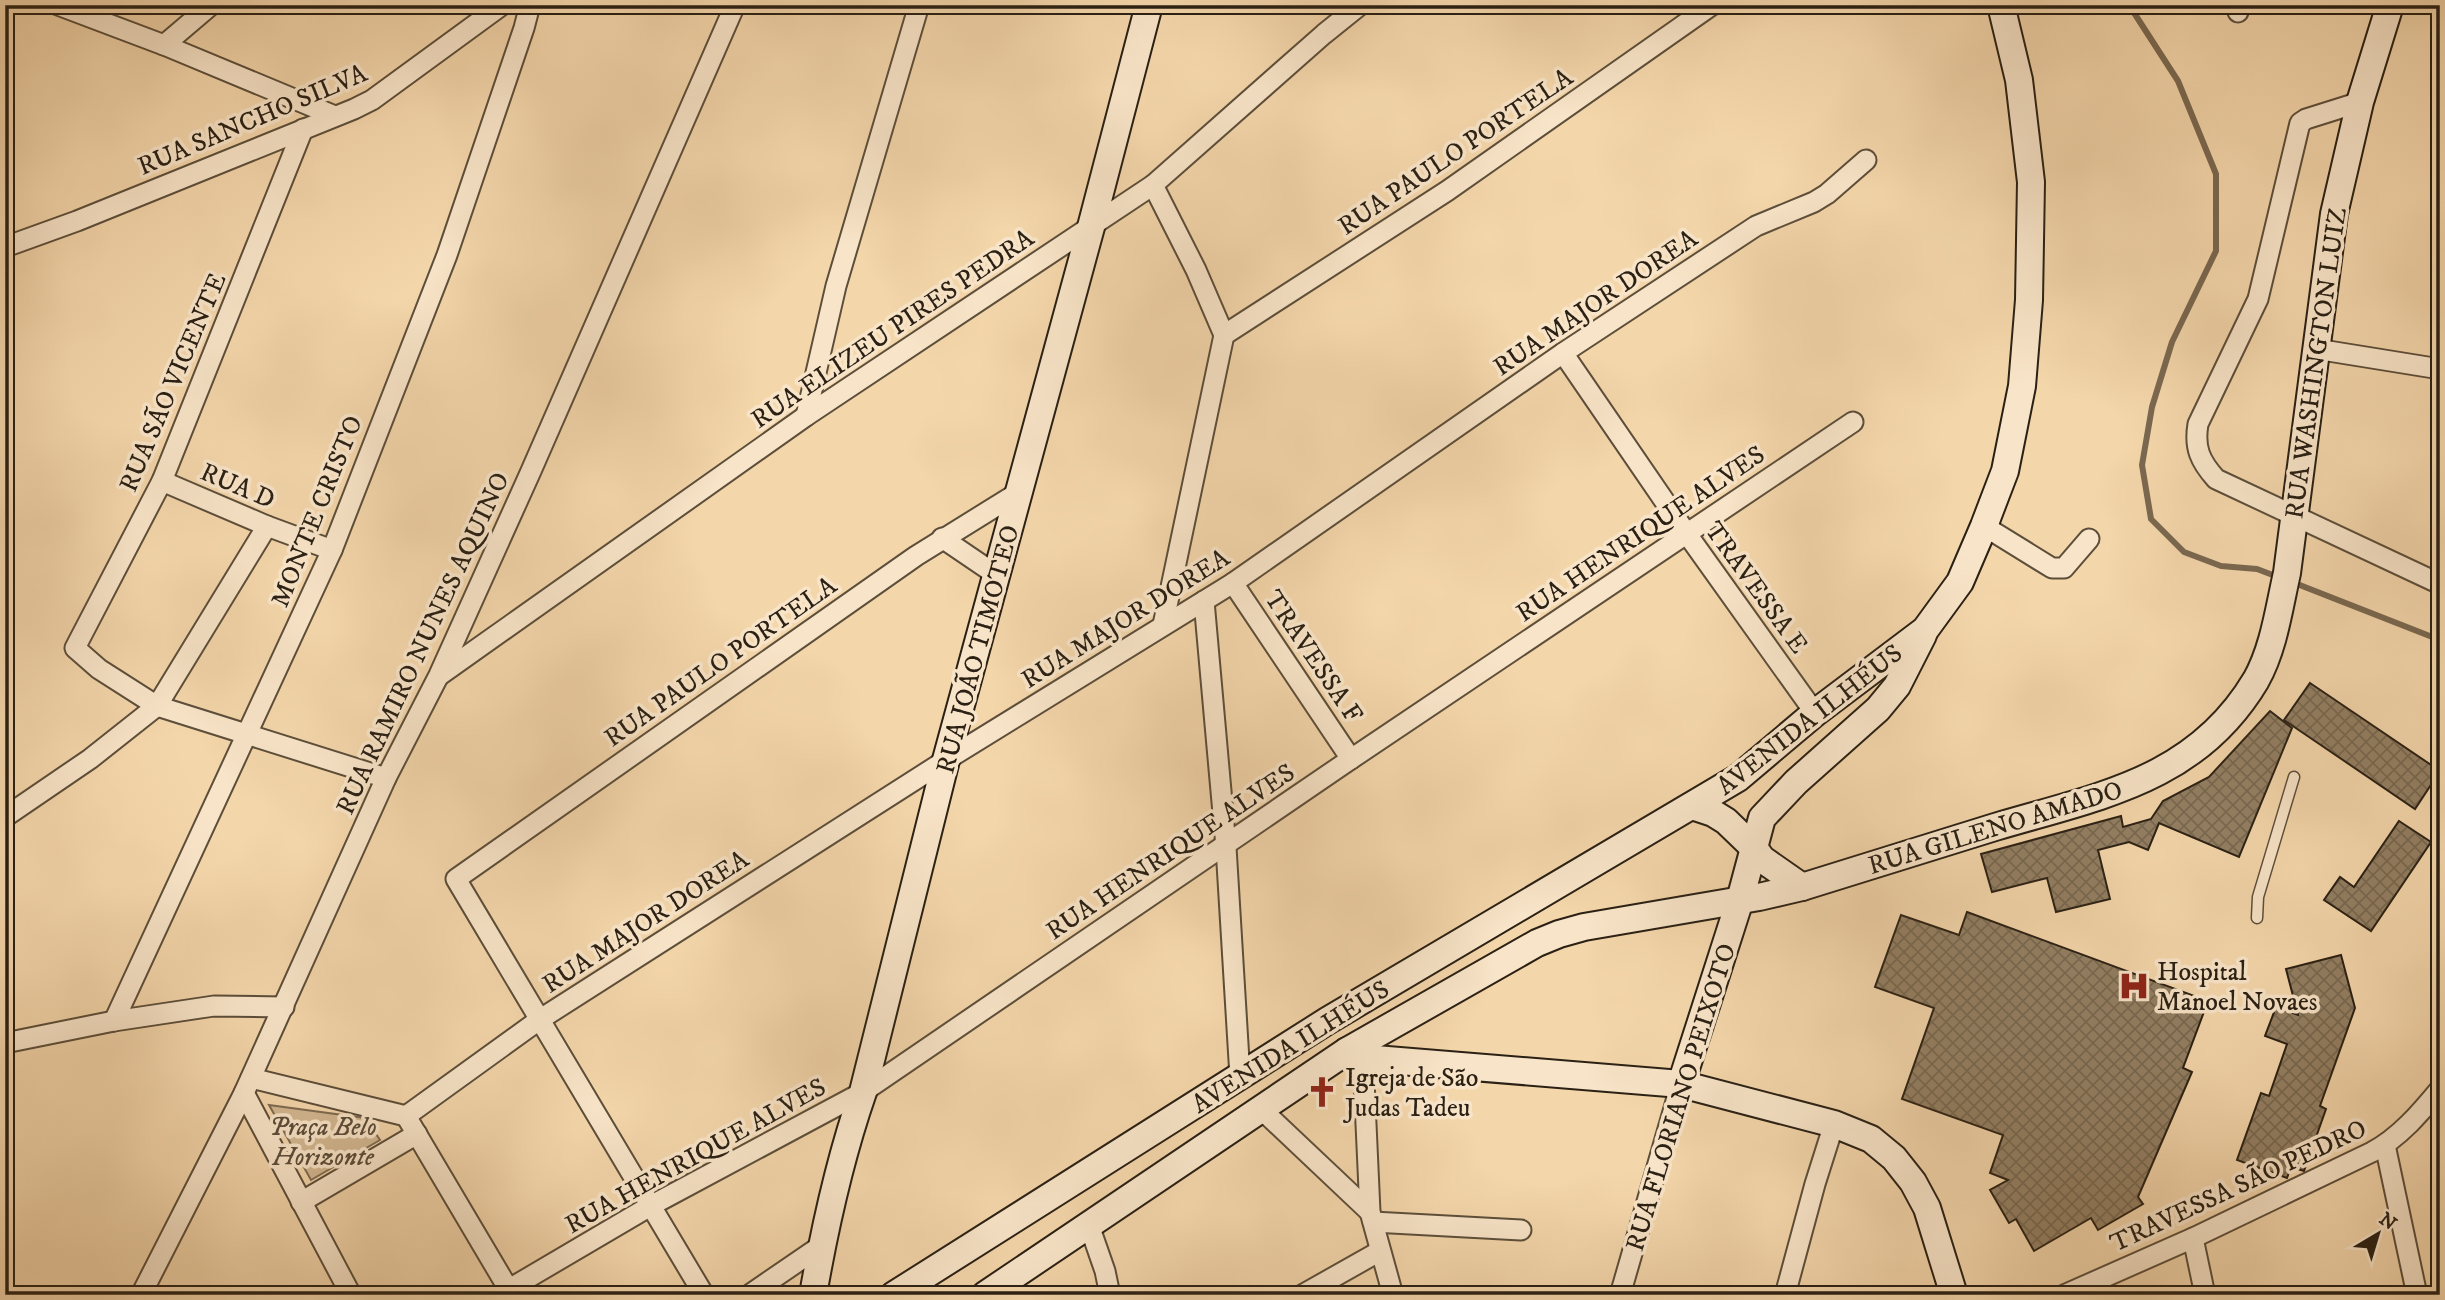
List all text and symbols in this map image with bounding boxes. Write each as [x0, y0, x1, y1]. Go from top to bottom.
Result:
street label: RUA SANCHO SILVA [133, 57, 373, 184]
street label: RUA PAULO PORTELA [1332, 61, 1580, 243]
street label: RUA WASHINGTON LUIZ [2278, 205, 2355, 521]
street label: RUA ELIZEU PIRES PEDRA [745, 222, 1041, 436]
street label: RUA MAJOR DOREA [1487, 222, 1705, 384]
street label: RUA SÃO VICENTE [111, 268, 234, 497]
street label: MONTE CRISTO [264, 411, 371, 612]
street label: RUA HENRIQUE ALVES [1510, 439, 1772, 630]
street label: RUA D [195, 456, 280, 517]
street label: RUA RAMIRO NUNES AQUINO [329, 467, 517, 820]
street label: TRAVESSA E [1697, 515, 1815, 660]
street label: RUA JOÃO TIMOTEO [928, 521, 1028, 777]
street label: RUA MAJOR DOREA [1016, 542, 1236, 697]
street label: RUA PAULO PORTELA [598, 569, 844, 755]
street label: TRAVESSA F [1256, 584, 1369, 730]
street label: AVENIDA ILHÉUS [1710, 637, 1910, 803]
street label: RUA HENRIQUE ALVES [1040, 757, 1302, 948]
street label: RUA GILENO AMADO [1864, 774, 2127, 883]
street label: RUA MAJOR DOREA [536, 843, 756, 1001]
street label: RUA FLORIANO PEIXOTO [1619, 940, 1744, 1255]
place label: Hospital Manoel Novaes [2157, 956, 2318, 1019]
hospital icon: Hospital Manoel Novaes [2117, 969, 2151, 1003]
street label: AVENIDA ILHÉUS [1186, 973, 1396, 1121]
place label: Igreja de São Judas Tadeu [1343, 1062, 1478, 1125]
street label: RUA HENRIQUE ALVES [559, 1071, 832, 1242]
church icon: Igreja de São Judas Tadeu [1305, 1075, 1339, 1109]
park label: Praça Belo Horizonte [269, 1111, 377, 1174]
street label: TRAVESSA SÃO PEDRO [2105, 1112, 2372, 1260]
north arrow [2344, 1198, 2414, 1268]
text: N [2374, 1208, 2401, 1236]

